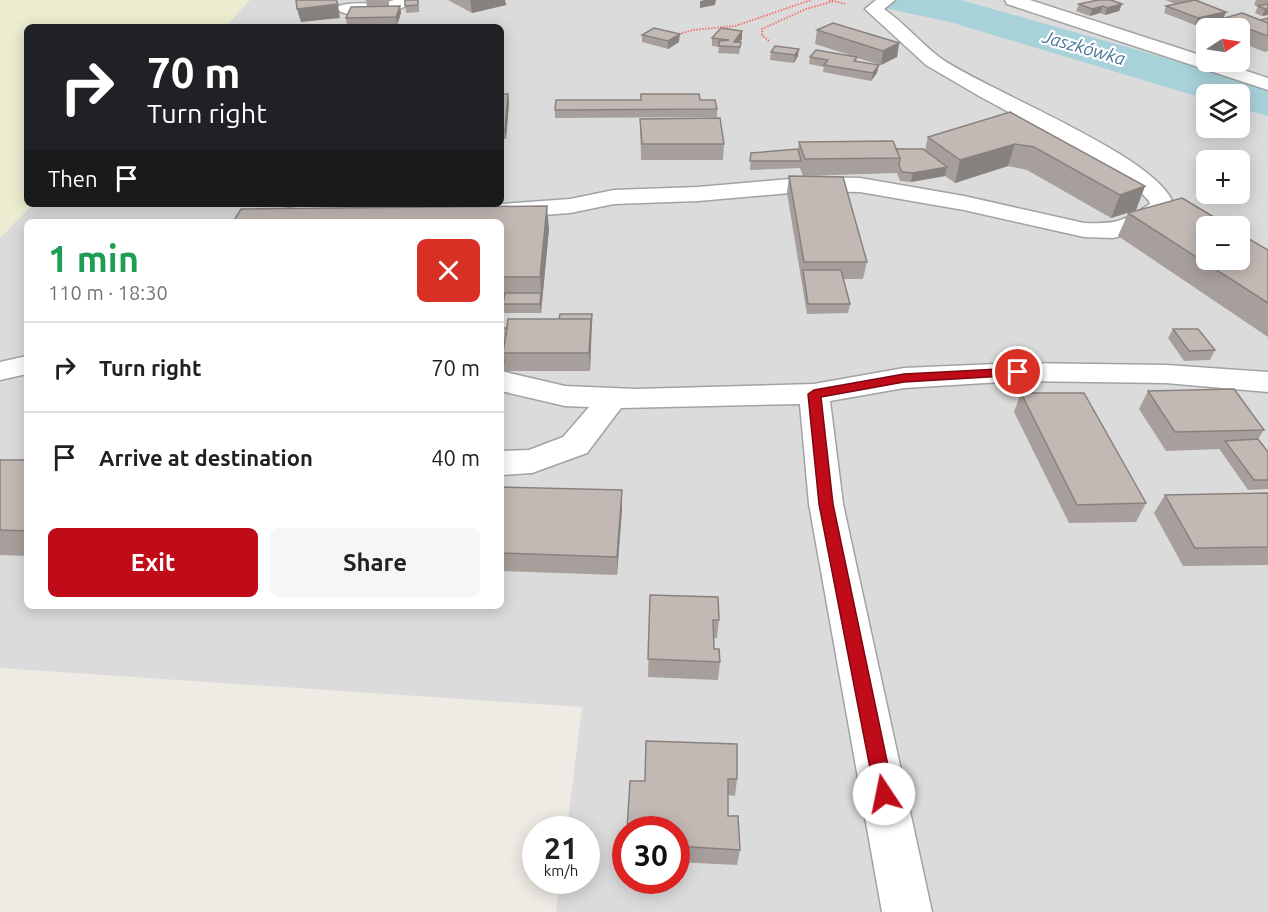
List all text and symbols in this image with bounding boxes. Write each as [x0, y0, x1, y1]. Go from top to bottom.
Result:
north arrow [1196, 18, 1250, 72]
map controls [1196, 18, 1250, 270]
water label: Jaszkówka [1040, 25, 1128, 68]
icon: right [48, 48, 126, 126]
text: 70 m [147, 49, 241, 96]
button: layers [1196, 84, 1250, 138]
text: Turn right [147, 98, 267, 128]
button: + [1196, 150, 1250, 204]
icon: arrive [110, 162, 143, 195]
text: Then [48, 166, 98, 191]
button: − [1196, 216, 1250, 270]
text: 1 min [48, 238, 139, 279]
button: close [417, 239, 480, 302]
text: 110 m · 18:30 [48, 281, 168, 304]
pin [992, 346, 1043, 397]
icon: right [48, 351, 81, 384]
text: Turn right [99, 355, 201, 380]
text: 70 m [431, 355, 480, 380]
icon: arrive [1001, 355, 1034, 388]
icon: arrive [48, 441, 81, 474]
text: Arrive at destination [99, 445, 313, 470]
text: 40 m [431, 445, 480, 470]
button: Exit [48, 528, 258, 597]
button: Share [270, 528, 480, 597]
position arrow [852, 762, 916, 826]
speed limit sign: 30 [612, 816, 690, 894]
text: 21 [544, 831, 578, 865]
text: km/h [544, 862, 578, 879]

